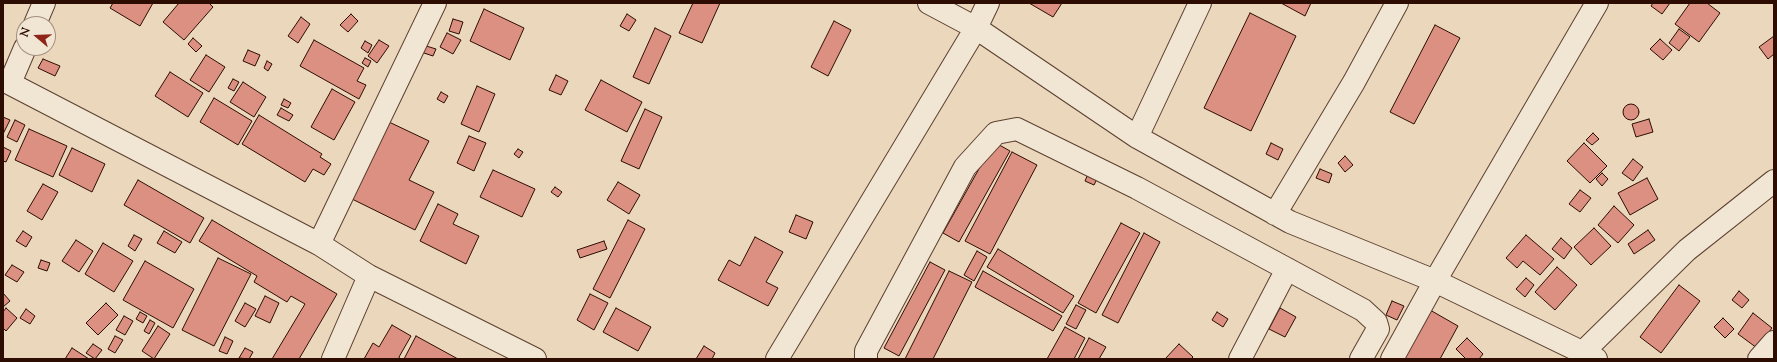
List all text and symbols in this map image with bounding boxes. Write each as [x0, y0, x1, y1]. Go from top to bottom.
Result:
north arrow [16, 16, 56, 56]
text: N [17, 26, 35, 39]

